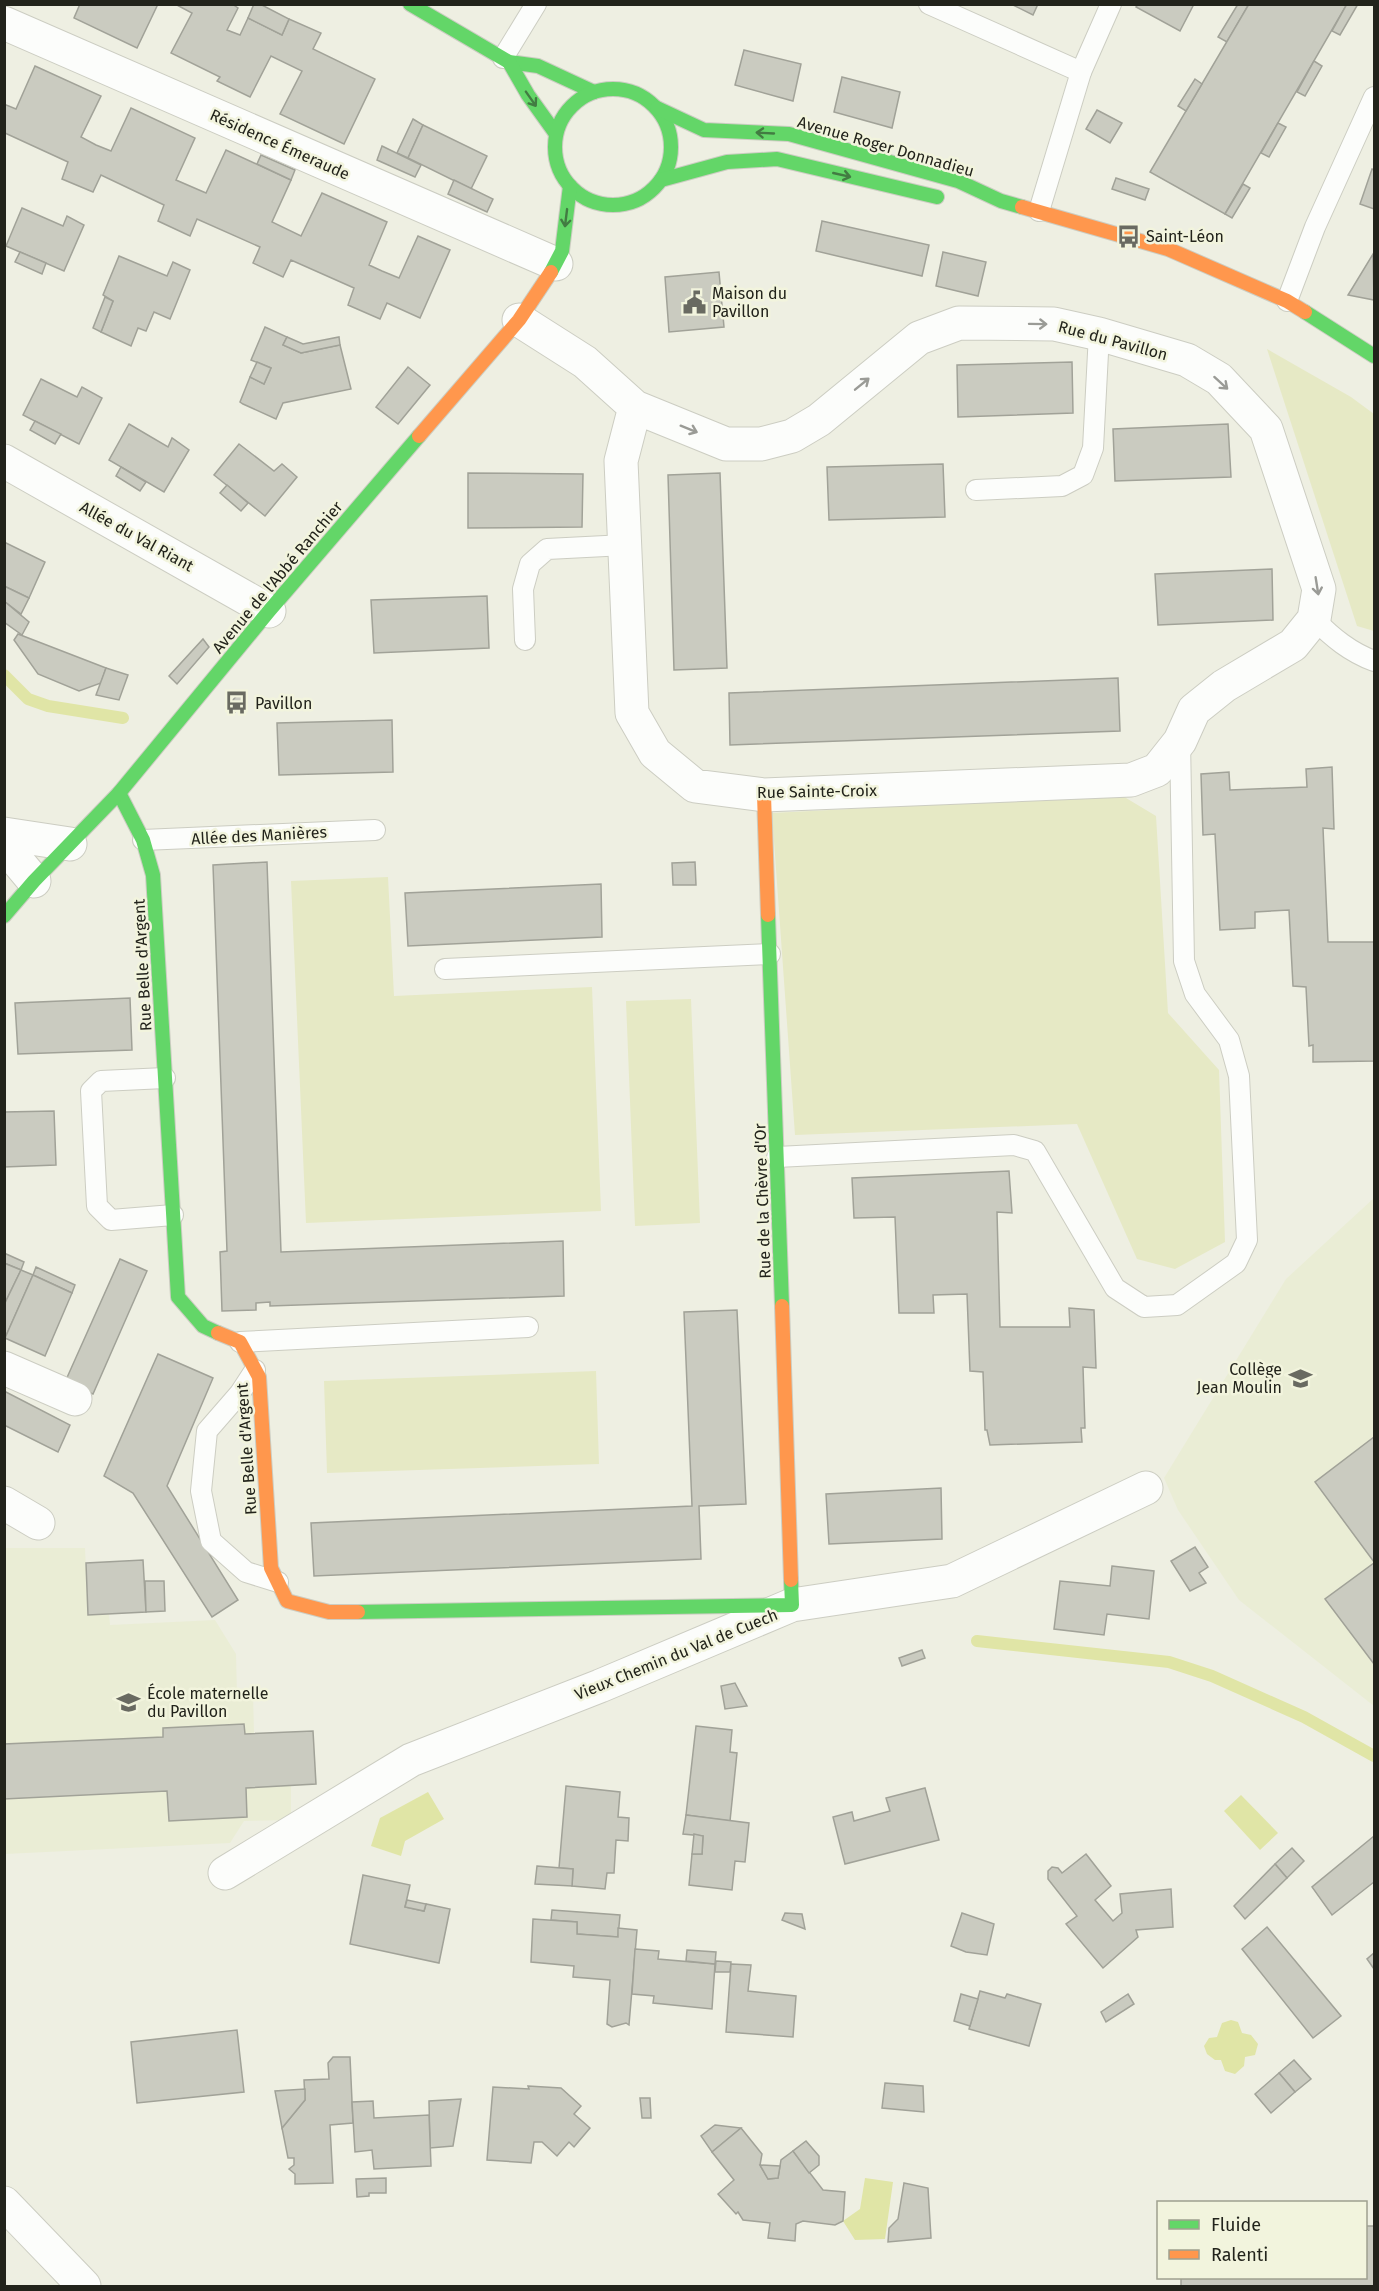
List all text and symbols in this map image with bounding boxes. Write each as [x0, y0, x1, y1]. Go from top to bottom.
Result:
one-way arrow [525, 91, 537, 107]
street label: Résidence Émeraude [207, 104, 353, 184]
street label: Avenue Roger Donnadieu [796, 112, 976, 181]
one-way arrow [755, 128, 775, 139]
one-way arrow [832, 169, 851, 181]
one-way arrow [560, 208, 571, 228]
bus stop icon: Saint-Léon [1115, 223, 1141, 249]
place label: Saint-Léon [1146, 227, 1224, 246]
place label: Maison du Pavillon [712, 284, 787, 321]
public building icon: Maison du Pavillon [681, 289, 707, 315]
street label: Rue du Pavillon [1056, 317, 1170, 364]
one-way arrow [1028, 318, 1048, 330]
one-way arrow [1213, 376, 1228, 390]
one-way arrow [854, 378, 870, 391]
one-way arrow [679, 424, 697, 435]
street label: Allée du Val Riant [77, 497, 197, 576]
street label: Avenue de l'Abbé Ranchier [208, 497, 347, 657]
one-way arrow [1311, 576, 1322, 595]
bus stop icon: Pavillon [224, 690, 250, 716]
place label: Pavillon [255, 694, 312, 713]
street label: Rue Sainte-Croix [757, 781, 877, 802]
street label: Allée des Manières [191, 822, 327, 849]
street label: Rue Belle d'Argent [130, 898, 155, 1032]
street label: Rue de la Chèvre d'Or [750, 1122, 775, 1279]
place label: Collège Jean Moulin [1197, 1360, 1282, 1397]
school or university icon: Collège Jean Moulin [1287, 1365, 1313, 1391]
street label: Rue Belle d'Argent [232, 1382, 261, 1516]
street label: Vieux Chemin du Val de Cuech [572, 1605, 780, 1704]
place label: École maternelle du Pavillon [147, 1683, 268, 1721]
school or university icon: École maternelle du Pavillon [116, 1689, 142, 1715]
legend [1157, 2201, 1367, 2279]
text: Fluide [1211, 2214, 1261, 2236]
text: Ralenti [1211, 2244, 1268, 2266]

